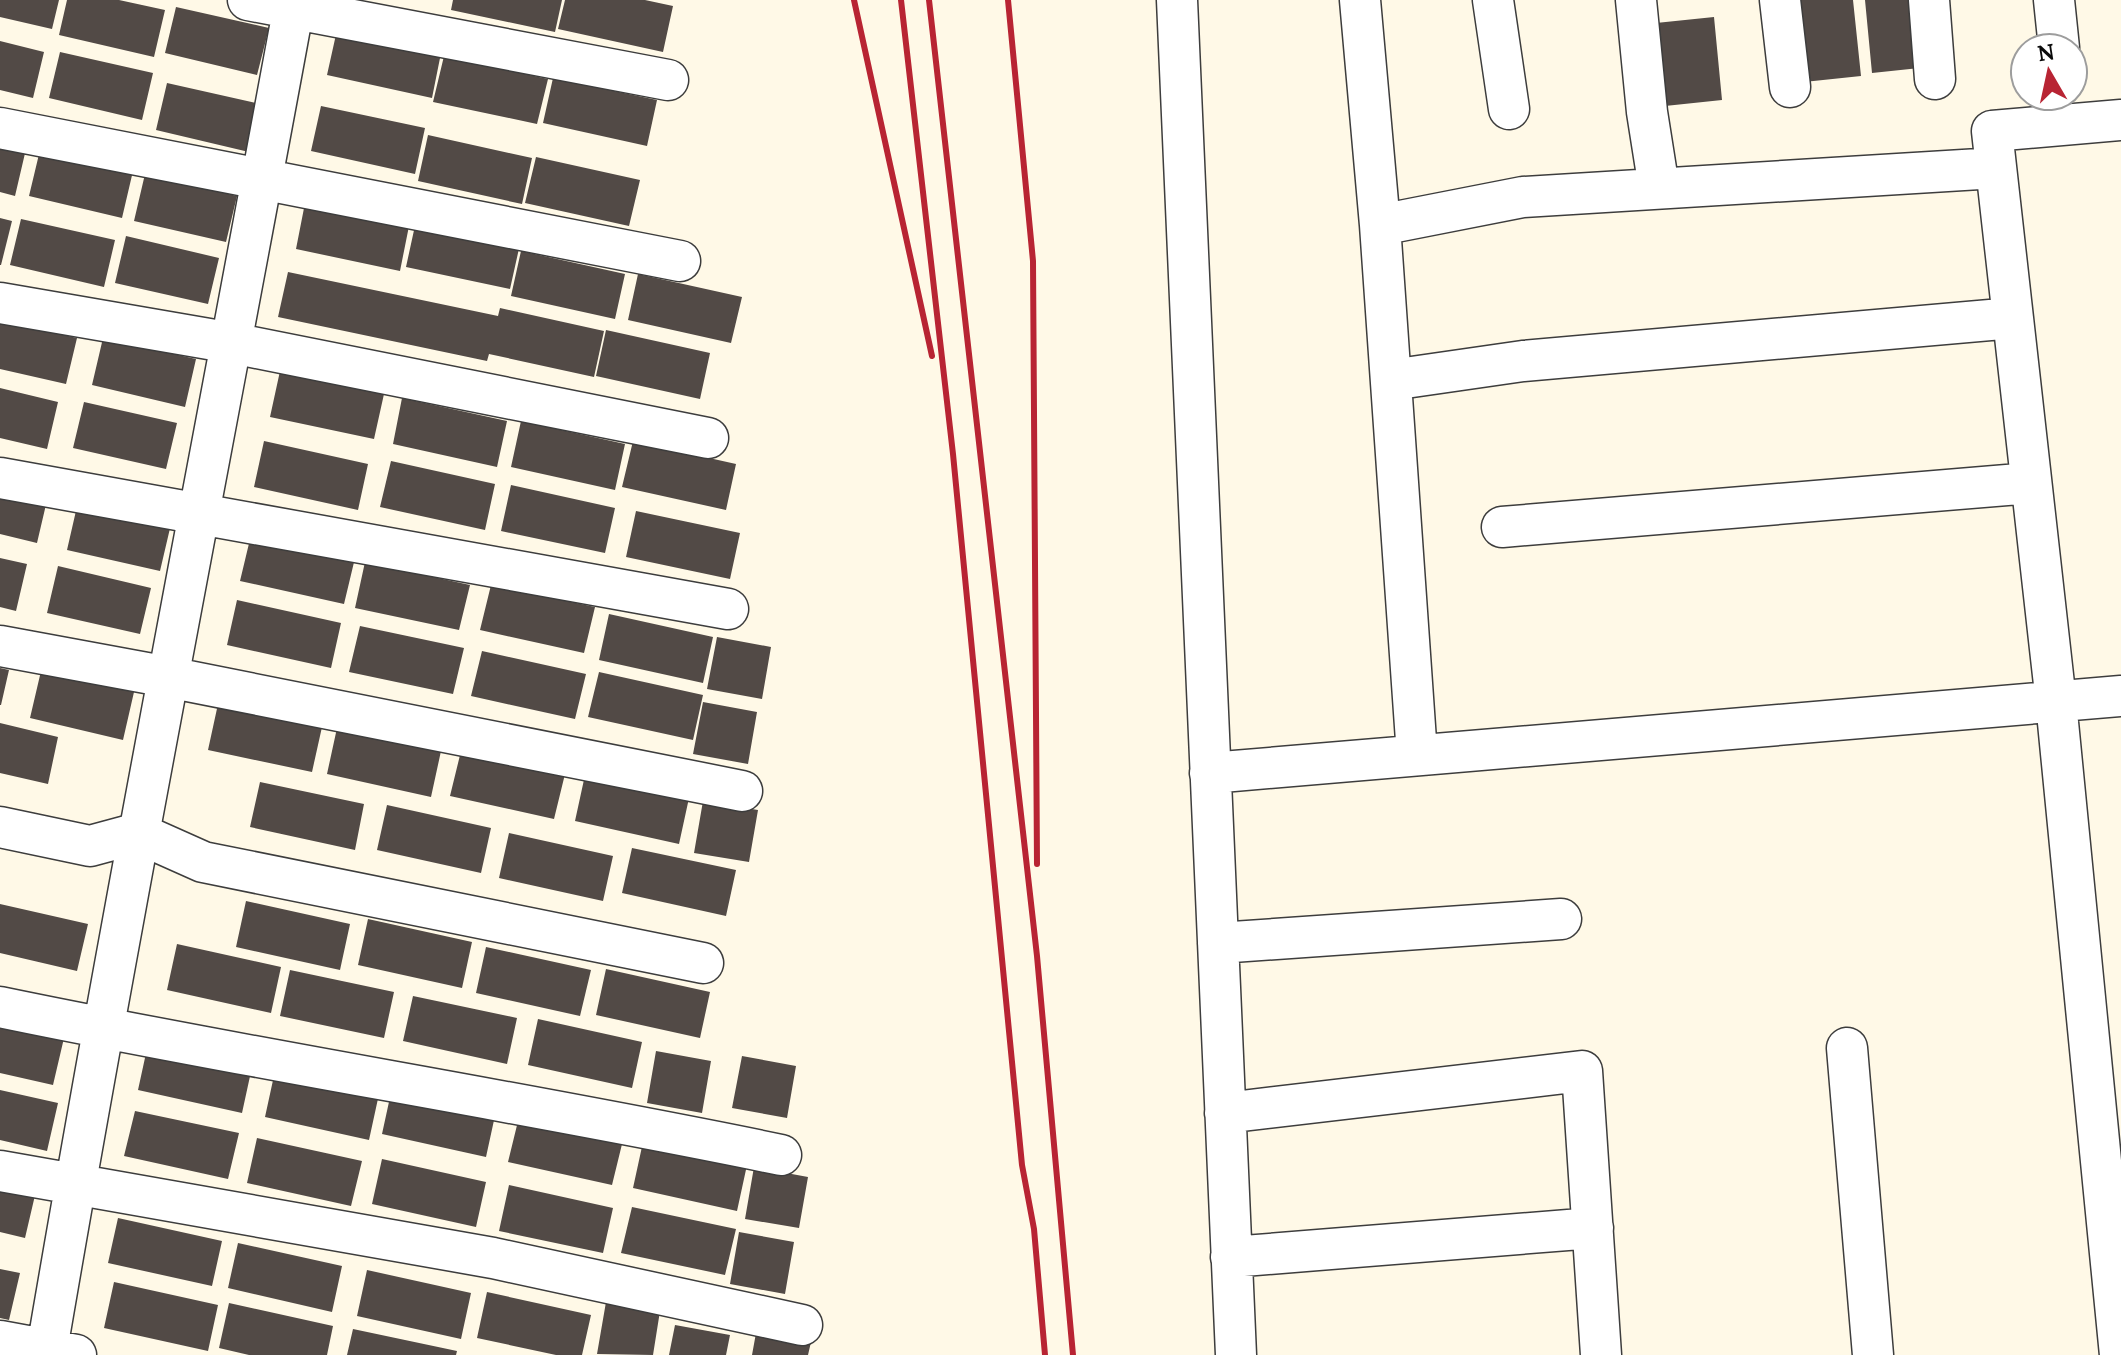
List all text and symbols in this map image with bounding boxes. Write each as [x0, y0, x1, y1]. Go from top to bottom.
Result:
north arrow [2009, 32, 2089, 112]
text: N [2035, 37, 2056, 67]

